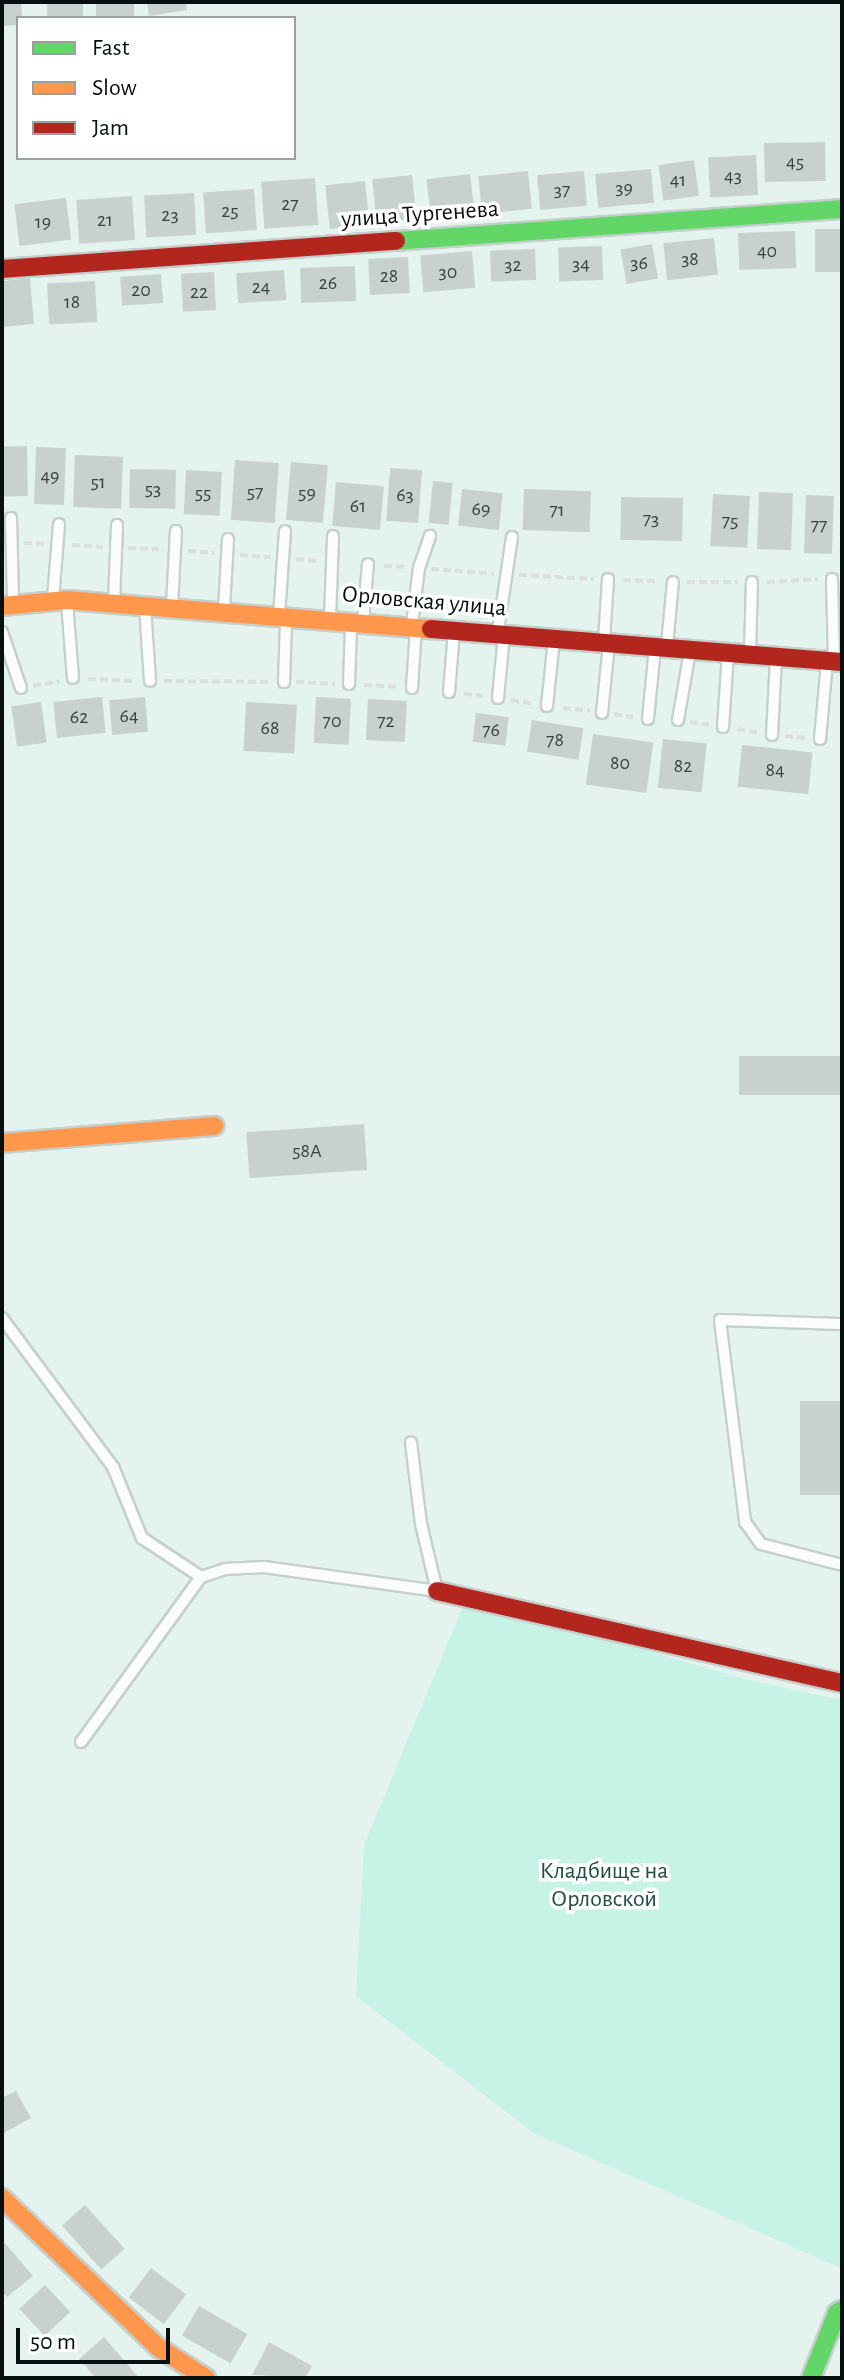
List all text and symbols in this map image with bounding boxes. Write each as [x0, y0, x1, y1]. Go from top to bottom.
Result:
legend [16, 16, 296, 160]
text: Fast [92, 36, 129, 60]
text: Slow [92, 76, 137, 100]
text: Jam [92, 116, 129, 140]
house number: 45 [786, 150, 804, 174]
house number: 43 [724, 164, 742, 188]
house number: 41 [670, 168, 686, 192]
house number: 39 [615, 176, 633, 200]
house number: 37 [554, 178, 570, 202]
house number: 27 [281, 192, 299, 216]
street label: улица Тургенева [340, 195, 500, 235]
house number: 25 [221, 199, 239, 223]
house number: 23 [161, 203, 179, 227]
house number: 21 [97, 208, 113, 232]
house number: 19 [35, 210, 51, 234]
house number: 40 [757, 239, 777, 263]
house number: 38 [681, 247, 699, 271]
house number: 36 [630, 251, 648, 275]
house number: 34 [572, 252, 590, 276]
house number: 32 [504, 253, 522, 277]
house number: 30 [439, 260, 457, 284]
house number: 28 [380, 264, 398, 288]
house number: 26 [319, 271, 337, 295]
house number: 24 [252, 275, 270, 299]
house number: 20 [131, 278, 151, 302]
house number: 22 [190, 280, 208, 304]
house number: 18 [64, 290, 80, 314]
house number: 49 [40, 464, 60, 488]
house number: 51 [90, 470, 106, 494]
house number: 53 [145, 477, 161, 501]
house number: 57 [247, 480, 263, 504]
house number: 55 [195, 481, 211, 505]
house number: 59 [298, 481, 316, 505]
house number: 63 [396, 483, 414, 507]
house number: 61 [350, 494, 366, 518]
house number: 69 [472, 497, 490, 521]
house number: 71 [549, 498, 565, 522]
house number: 73 [643, 507, 659, 531]
house number: 75 [722, 509, 738, 533]
house number: 77 [811, 513, 827, 537]
street label: Орловская улица [341, 580, 507, 624]
house number: 64 [119, 704, 139, 728]
house number: 62 [70, 705, 88, 729]
house number: 70 [323, 709, 341, 733]
house number: 72 [377, 709, 395, 733]
house number: 68 [261, 716, 279, 740]
house number: 76 [482, 718, 500, 742]
house number: 78 [546, 728, 564, 752]
house number: 80 [610, 751, 630, 775]
house number: 82 [674, 754, 692, 778]
house number: 84 [765, 758, 785, 782]
house number: 58А [292, 1139, 322, 1163]
park label: Кладбище на Орловской [540, 1858, 668, 1914]
scale bar [20, 2312, 174, 2362]
text: 50 m [30, 2330, 76, 2354]

